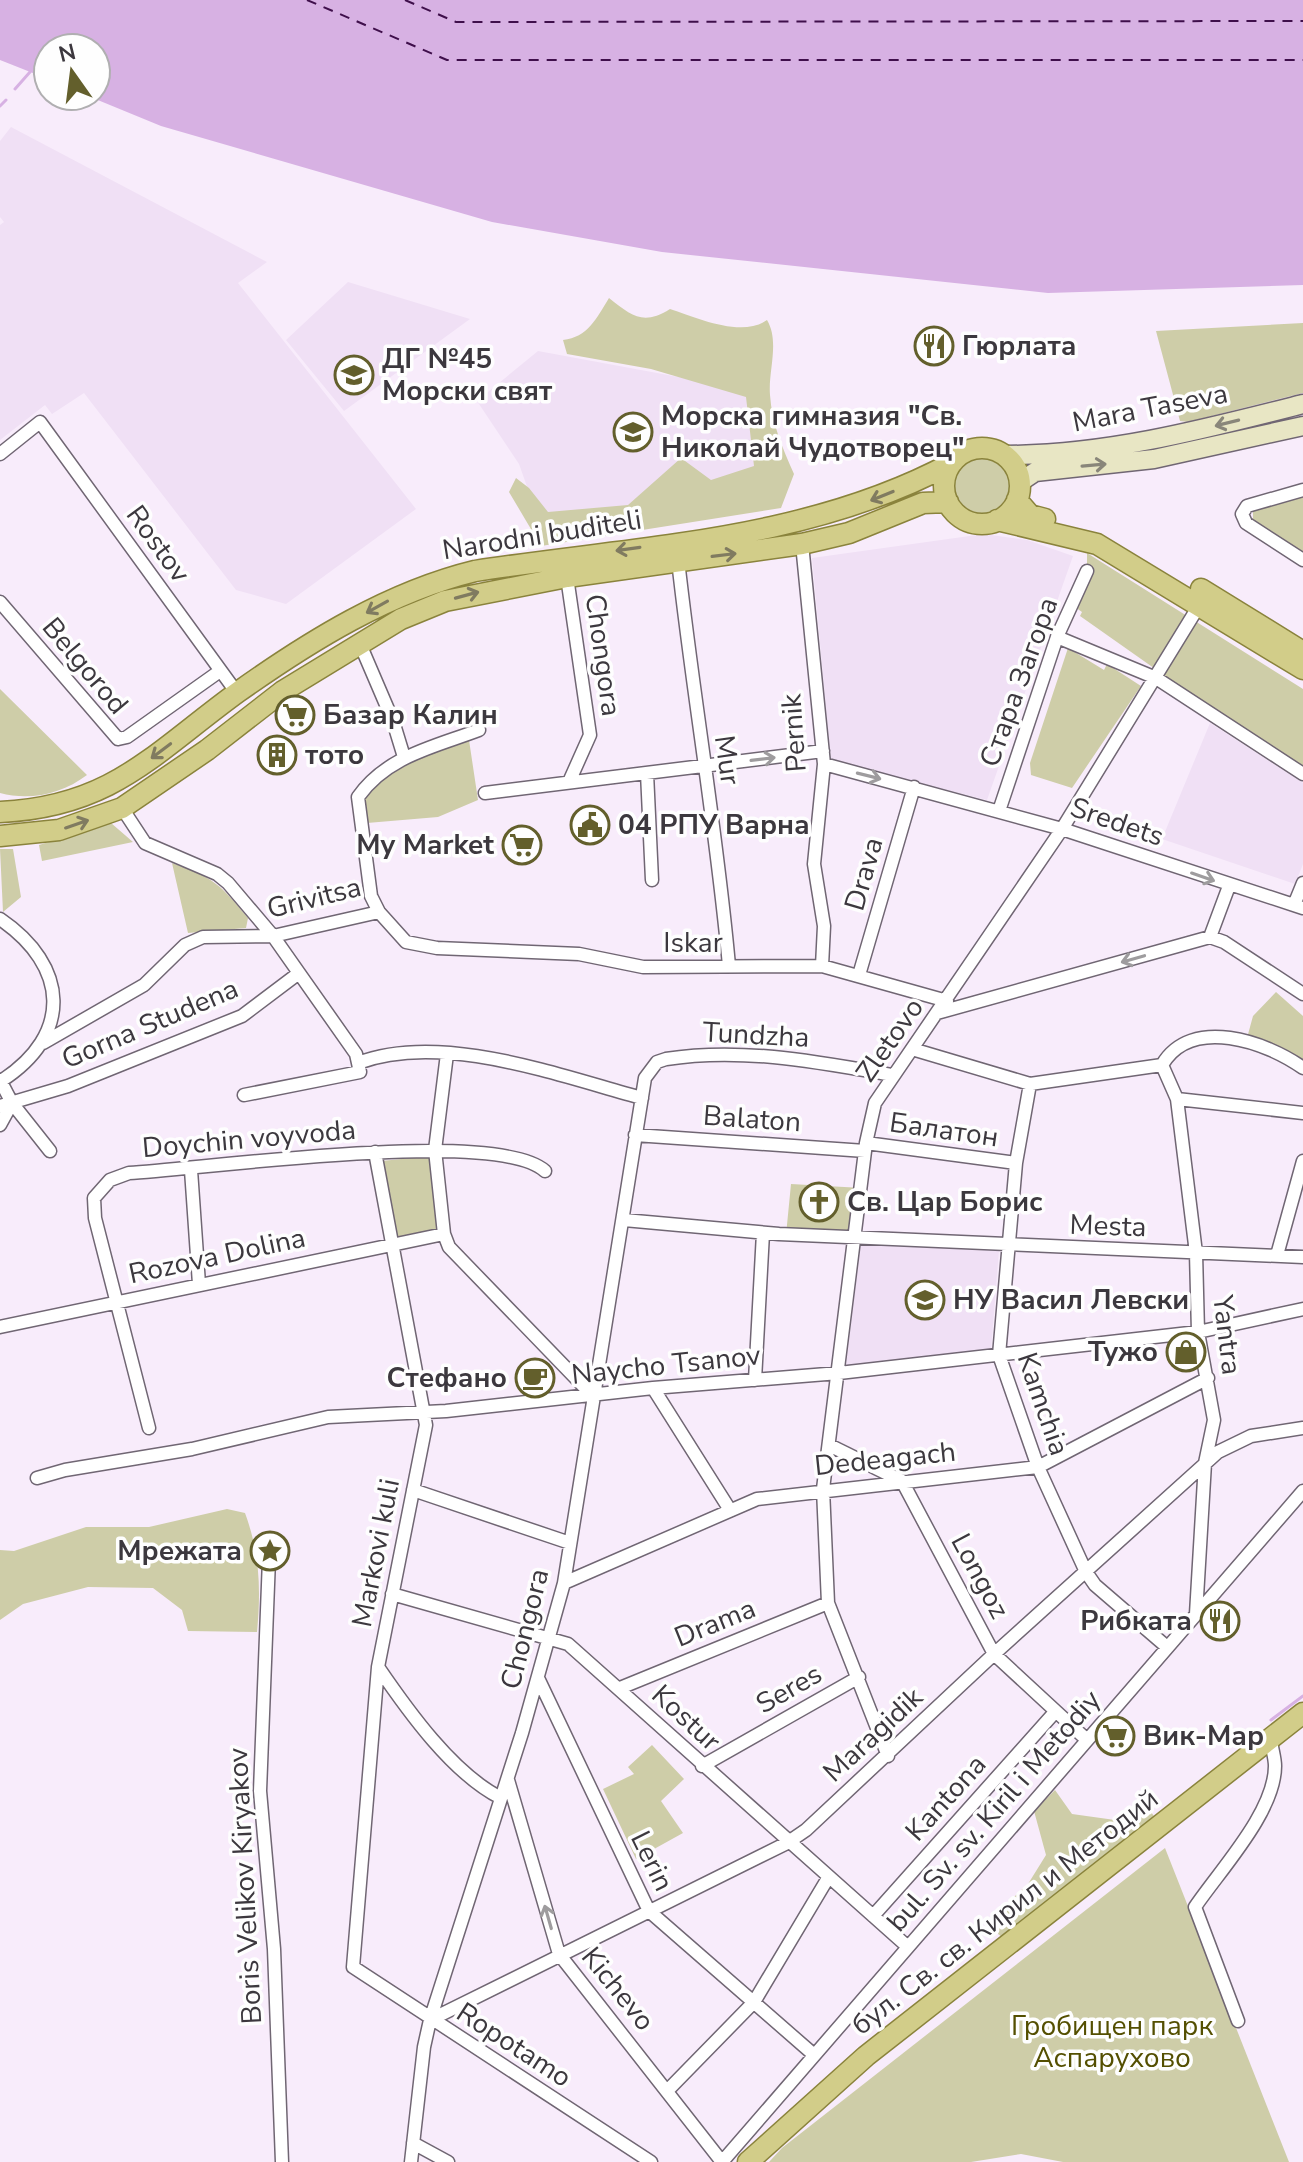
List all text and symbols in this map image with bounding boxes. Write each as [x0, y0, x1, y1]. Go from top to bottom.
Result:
north arrow [32, 32, 112, 112]
text: N [56, 37, 79, 70]
restaurant icon: Гюрлата [913, 325, 955, 367]
place label: Гюрлата [962, 327, 1077, 365]
place label: ДГ №45 Морски свят [382, 340, 553, 410]
school or university icon: ДГ №45 Морски свят [333, 354, 375, 396]
street label: Mara Taseva [1069, 374, 1231, 442]
place label: Морска гимназия "Св. Николай Чудотворец" [661, 397, 965, 467]
school or university icon: Морска гимназия "Св. Николай Чудотворец" [612, 411, 654, 453]
one-way arrow [1215, 417, 1241, 432]
one-way arrow [1080, 457, 1107, 472]
one-way arrow [870, 489, 895, 504]
street label: Rostov [117, 498, 199, 591]
street label: Narodni buditeli [440, 501, 644, 569]
one-way arrow [616, 542, 642, 557]
one-way arrow [710, 547, 737, 562]
one-way arrow [454, 587, 480, 602]
street label: Chongora [576, 591, 630, 719]
street label: Стара Загора [971, 592, 1067, 772]
one-way arrow [366, 600, 389, 616]
street label: Belgorod [33, 609, 137, 723]
street label: Pernik [772, 692, 816, 773]
supermarket icon: Базар Калин [274, 694, 316, 736]
place label: Базар Калин [323, 696, 498, 734]
street label: Mur [705, 733, 749, 787]
building icon: тото [256, 734, 298, 776]
place label: тото [305, 736, 364, 774]
one-way arrow [151, 743, 172, 760]
one-way arrow [749, 751, 776, 766]
one-way arrow [856, 769, 881, 784]
street label: Sredets [1065, 788, 1169, 856]
public building icon: 04 РПУ Варна [569, 804, 611, 846]
place label: 04 РПУ Варна [618, 806, 810, 844]
one-way arrow [64, 815, 89, 830]
supermarket icon: My Market [501, 824, 543, 866]
place label: My Market [356, 826, 494, 864]
street label: Drava [835, 833, 893, 915]
street label: Grivitsa [263, 868, 365, 928]
one-way arrow [1190, 870, 1215, 885]
street label: Iskar [663, 924, 723, 962]
one-way arrow [1120, 952, 1146, 967]
street label: Gorna Studena [56, 970, 244, 1078]
street label: Zletovo [847, 990, 933, 1090]
street label: Tundzha [702, 1013, 810, 1057]
street label: Balaton [702, 1097, 802, 1141]
street label: Балатон [887, 1104, 1001, 1156]
street label: Doychin voyvoda [141, 1111, 357, 1167]
church icon: Св. Цар Борис [798, 1181, 840, 1223]
place label: Св. Цар Борис [847, 1183, 1043, 1221]
street label: Mesta [1069, 1206, 1147, 1246]
street label: Rozova Dolina [125, 1219, 309, 1293]
school or university icon: НУ Васил Левски [904, 1279, 946, 1321]
place label: НУ Васил Левски [953, 1281, 1189, 1319]
street label: Yantra [1203, 1292, 1251, 1377]
shop icon: Тужо [1165, 1331, 1207, 1373]
place label: Тужо [1088, 1333, 1158, 1371]
street label: Naycho Tsanov [570, 1336, 763, 1394]
street label: Kamchia [1008, 1347, 1078, 1461]
cafe icon: Стефано [514, 1357, 556, 1399]
place label: Стефано [387, 1359, 507, 1397]
street label: Dedeagach [812, 1433, 958, 1485]
street label: Markovi kuli [343, 1476, 409, 1630]
street label: Longoz [942, 1527, 1018, 1625]
place icon: Мрежата [249, 1530, 291, 1572]
place label: Мрежата [117, 1532, 242, 1570]
street label: Chongora [492, 1565, 558, 1693]
street label: Drama [669, 1590, 761, 1656]
restaurant icon: Рибката [1199, 1600, 1241, 1642]
place label: Рибката [1080, 1602, 1192, 1640]
street label: Seres [749, 1655, 829, 1723]
street label: Kostur [643, 1676, 729, 1760]
street label: Maragidik [815, 1678, 932, 1791]
street label: bul. Sv. sv. Kiril i Metodiy [878, 1682, 1110, 1940]
supermarket icon: Вик-Мар [1094, 1715, 1136, 1757]
place label: Вик-Мар [1143, 1717, 1264, 1755]
street label: Boris Velikov Kiryakov [219, 1746, 271, 2025]
street label: Kantona [897, 1747, 995, 1849]
street label: бул. Св. св. Кирил и Методий [844, 1780, 1166, 2044]
street label: Lerin [621, 1825, 683, 1897]
one-way arrow [540, 1905, 555, 1931]
street label: Kichevo [573, 1939, 663, 2039]
street label: Ropotamo [449, 1994, 579, 2096]
park label: Гробищен парк Аспарухово [1011, 2007, 1213, 2077]

